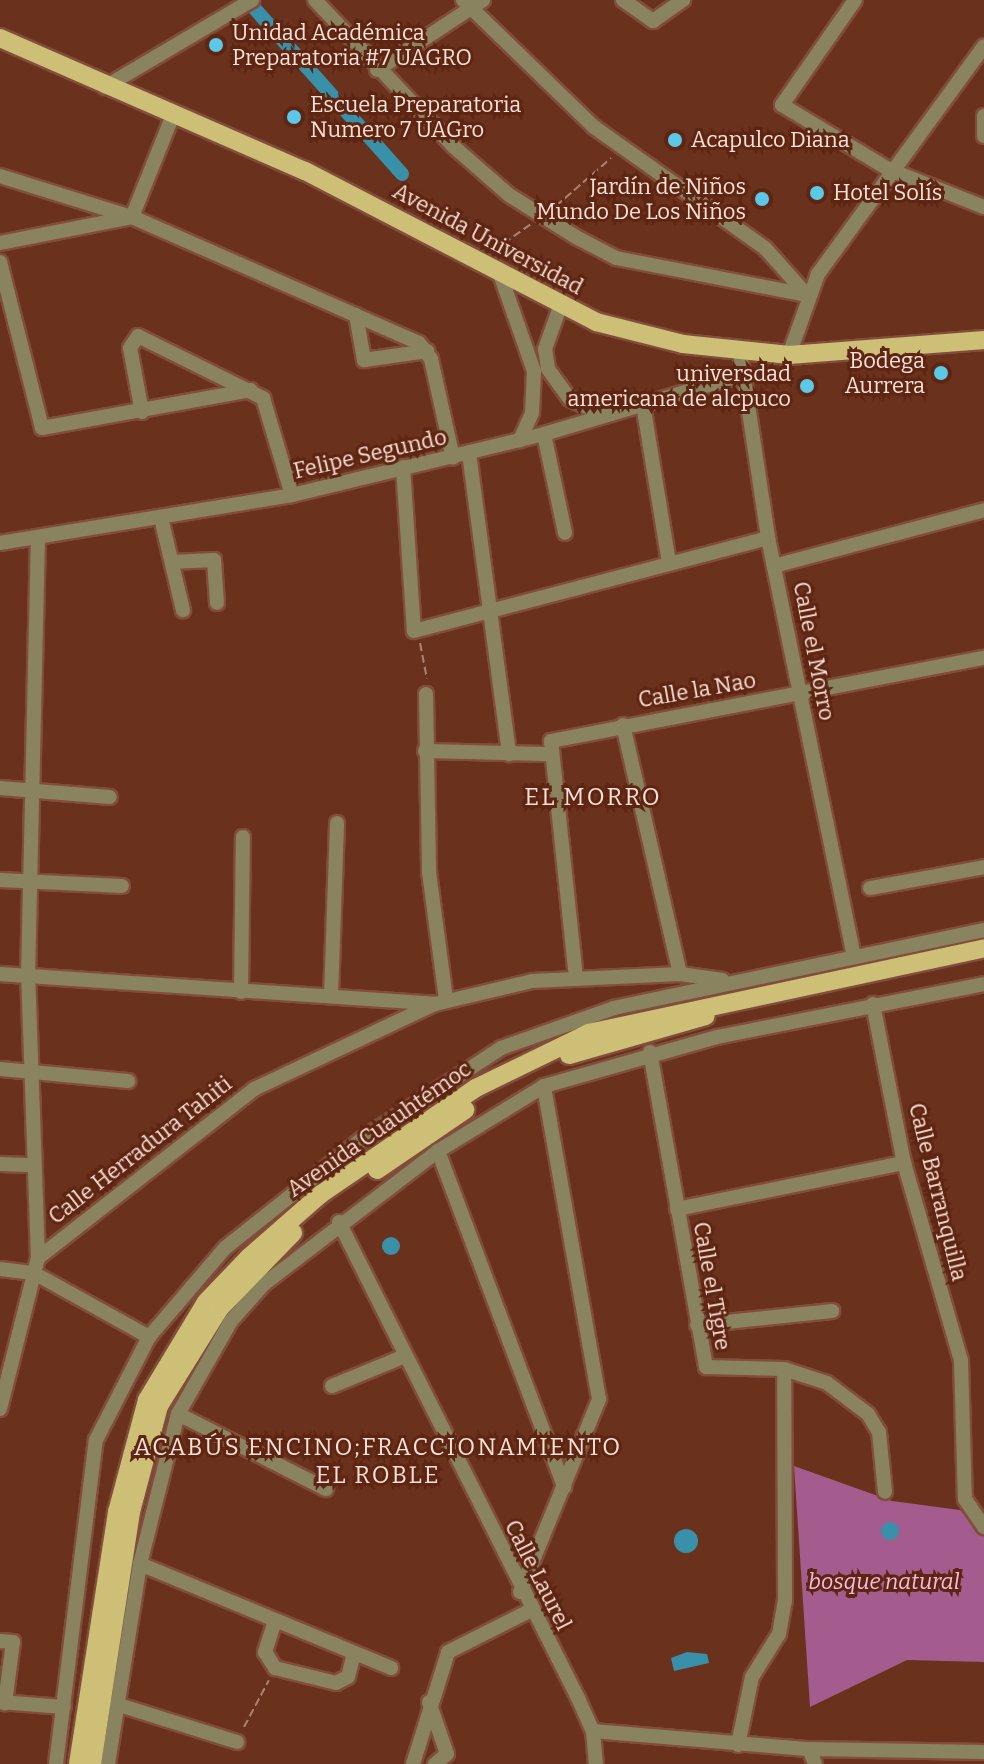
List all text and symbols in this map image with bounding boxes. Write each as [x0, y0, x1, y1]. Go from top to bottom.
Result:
place label: Unidad Académica Preparatoria #7 UAGRO [232, 19, 472, 70]
marker: Unidad Académica Preparatoria #7 UAGRO [207, 36, 225, 54]
place label: Escuela Preparatoria Numero 7 UAGro [310, 91, 521, 142]
marker: Escuela Preparatoria Numero 7 UAGro [285, 108, 303, 126]
place label: Acapulco Diana [691, 127, 850, 153]
marker: Acapulco Diana [666, 131, 684, 149]
place label: Jardín de Niños Mundo De Los Niños [536, 173, 746, 224]
street label: Avenida Universidad [388, 178, 588, 300]
place label: Hotel Solís [833, 180, 942, 206]
marker: Hotel Solís [808, 184, 826, 202]
marker: Jardín de Niños Mundo De Los Niños [753, 190, 771, 208]
place label: Bodega Aurrera [845, 347, 925, 398]
place label: universdad americana de alcpuco [568, 360, 791, 412]
marker: Bodega Aurrera [932, 364, 950, 382]
marker: universdad americana de alcpuco [798, 377, 816, 395]
street label: Felipe Segundo [291, 424, 449, 484]
street label: Calle el Morro [788, 579, 840, 723]
street label: Calle la Nao [636, 667, 758, 713]
district label: EL MORRO [524, 784, 662, 812]
street label: Avenida Cuauhtémoc [282, 1055, 476, 1203]
street label: Calle Herradura Tahiti [43, 1070, 237, 1230]
street label: Calle Barranquilla [903, 1100, 973, 1284]
street label: Calle el Tigre [688, 1220, 736, 1352]
district label: ACABÚS ENCINO;FRACCIONAMIENTO EL ROBLE [134, 1434, 622, 1490]
street label: Calle Laurel [499, 1516, 577, 1634]
park label: bosque natural [808, 1569, 960, 1595]

